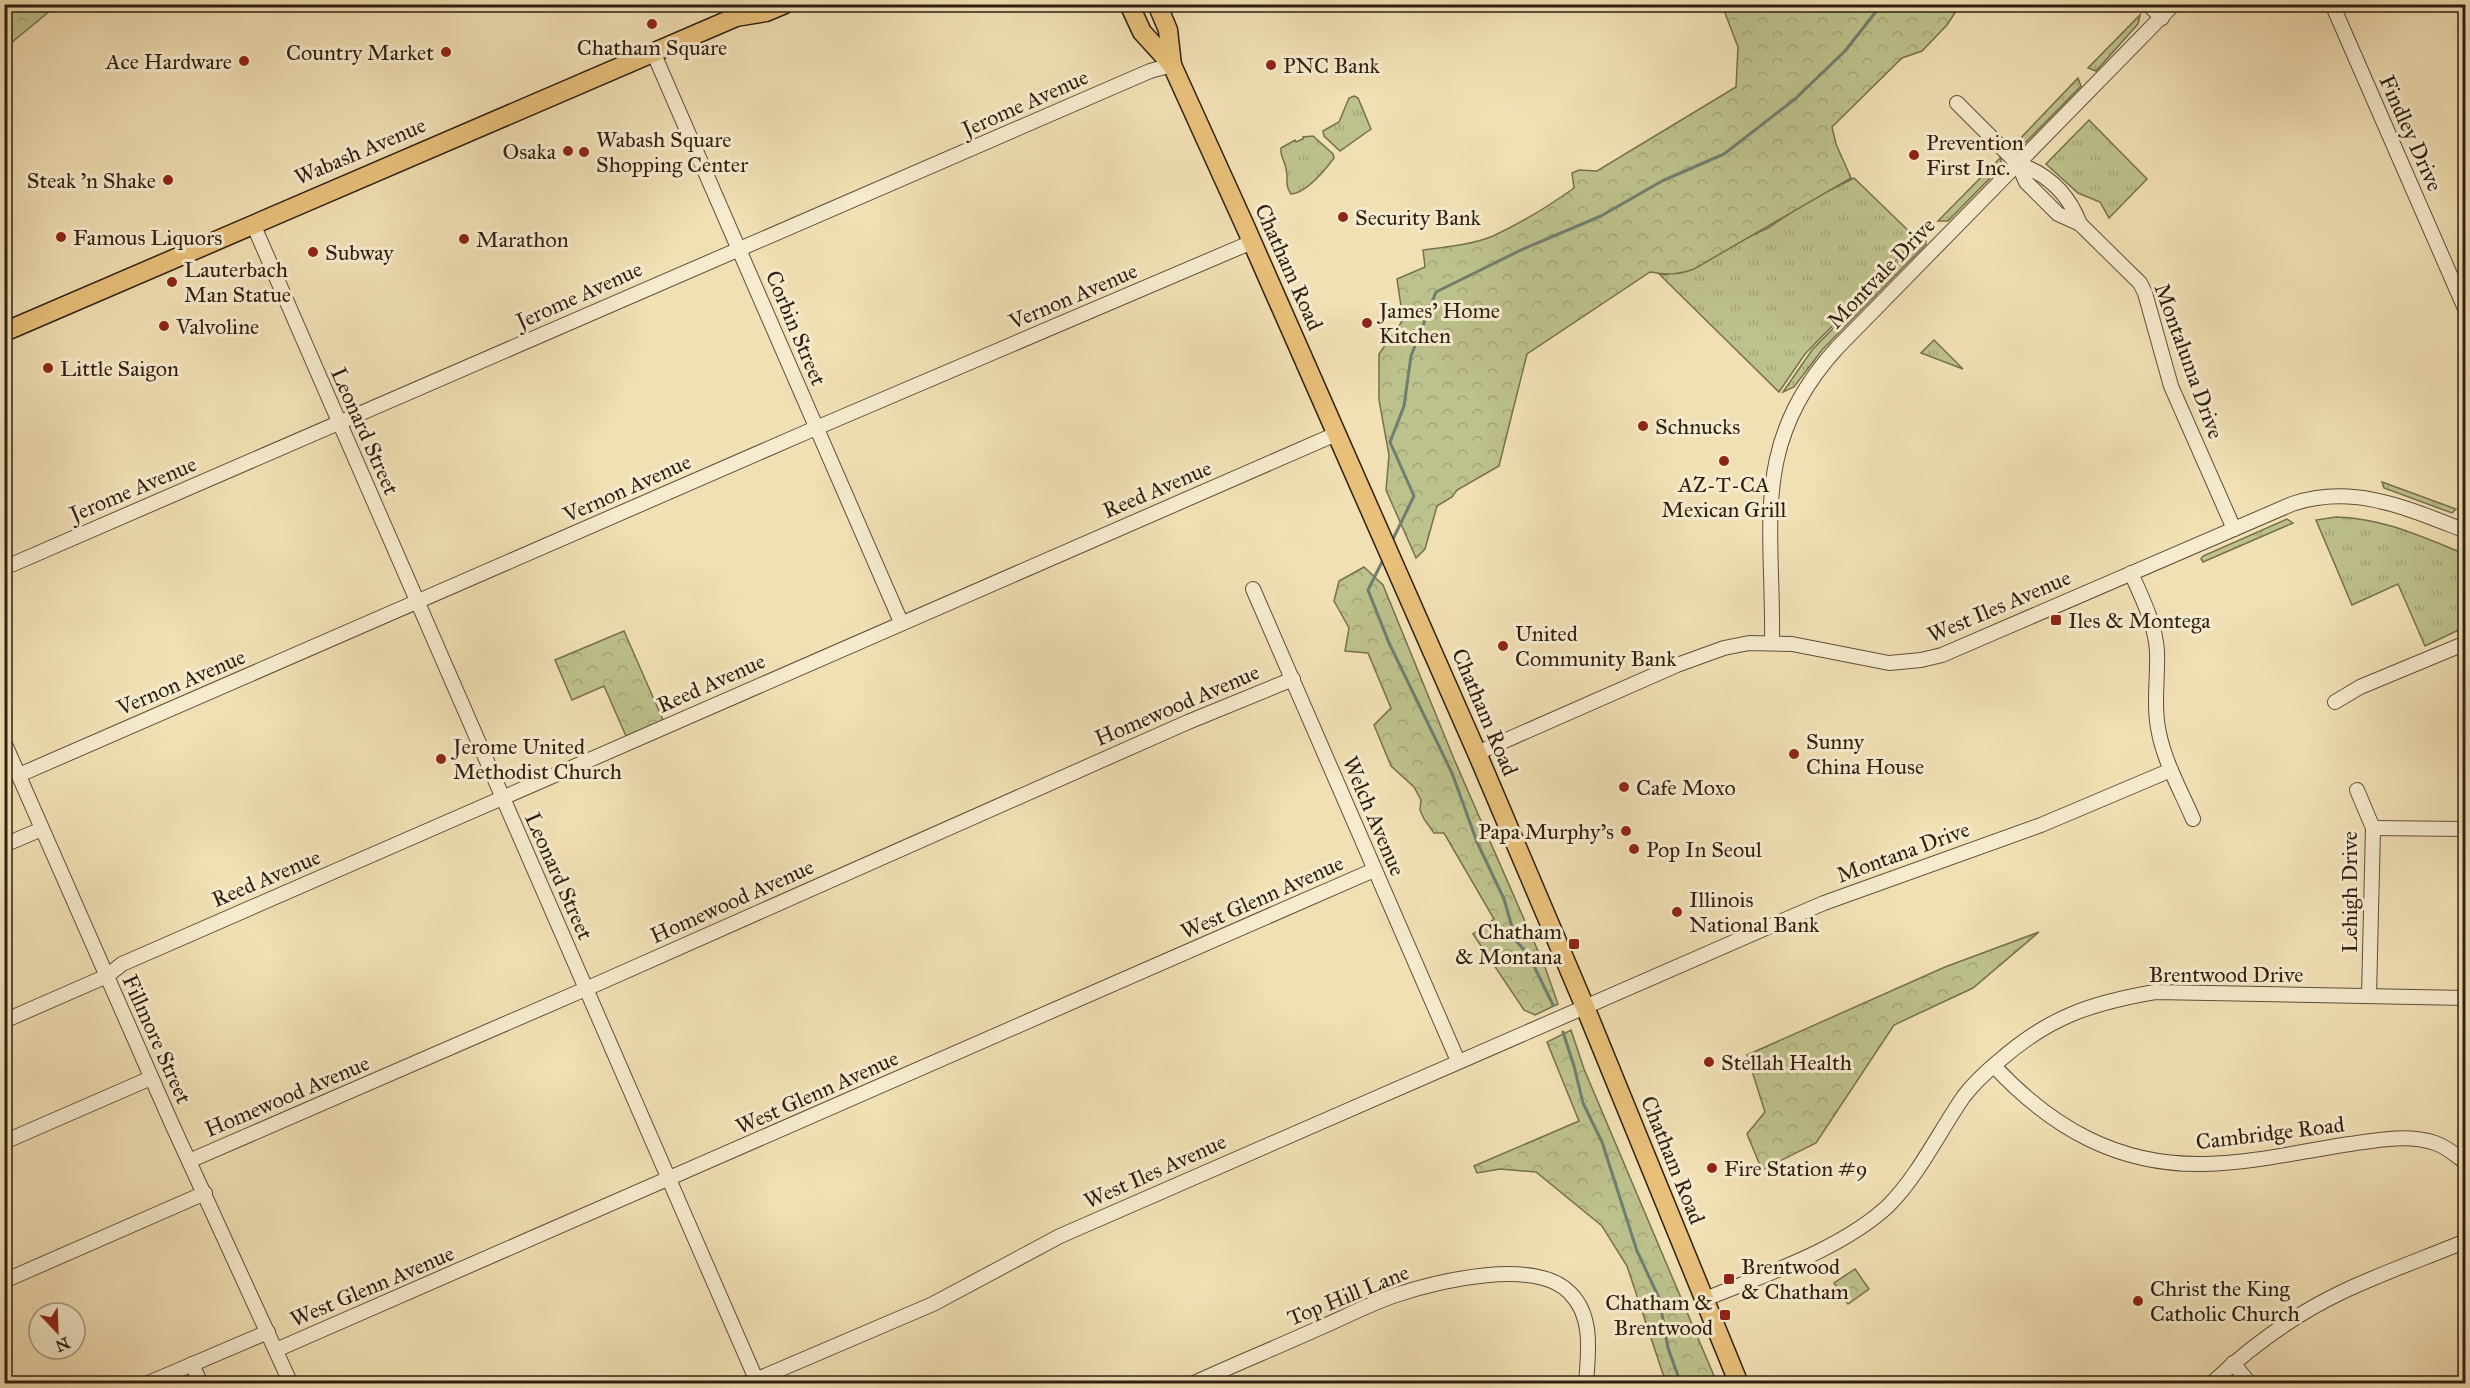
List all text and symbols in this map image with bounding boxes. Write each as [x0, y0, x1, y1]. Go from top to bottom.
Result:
marker: Chatham Square [645, 17, 659, 31]
place label: Chatham Square [577, 34, 727, 61]
place label: Country Market [286, 39, 434, 66]
marker: Country Market [439, 45, 453, 59]
place label: Ace Hardware [105, 48, 232, 75]
place label: PNC Bank [1283, 52, 1381, 79]
marker: Ace Hardware [237, 54, 251, 68]
marker: PNC Bank [1264, 58, 1278, 72]
street label: Jerome Avenue [956, 63, 1092, 144]
street label: Findley Drive [2373, 71, 2449, 195]
street label: Wabash Avenue [290, 111, 430, 191]
place label: Wabash Square Shopping Center [596, 126, 749, 178]
place label: Prevention First Inc. [1926, 129, 2024, 181]
place label: Osaka [502, 138, 557, 165]
marker: Osaka [561, 144, 575, 158]
marker: Wabash Square Shopping Center [577, 145, 591, 159]
marker: Prevention First Inc. [1907, 148, 1921, 162]
place label: Steak 'n Shake [27, 167, 156, 194]
marker: Steak 'n Shake [161, 173, 175, 187]
street label: Chatham Road [1249, 199, 1329, 335]
place label: Security Bank [1355, 204, 1482, 231]
marker: Security Bank [1336, 210, 1350, 224]
street label: Montvale Drive [1821, 212, 1941, 334]
place label: Famous Liquors [73, 224, 222, 251]
place label: Marathon [476, 226, 569, 253]
marker: Famous Liquors [54, 230, 68, 244]
marker: Marathon [457, 232, 471, 246]
place label: Subway [325, 239, 394, 266]
marker: Subway [306, 245, 320, 259]
street label: Jerome Avenue [510, 255, 646, 336]
place label: Lauterbach Man Statue [184, 256, 291, 308]
street label: Vernon Avenue [1004, 257, 1141, 336]
street label: Corbin Street [760, 266, 832, 390]
marker: Lauterbach Man Statue [165, 275, 179, 289]
street label: Montaluma Drive [2148, 280, 2230, 442]
place label: James' Home Kitchen [1377, 297, 1500, 349]
place label: Valvoline [175, 313, 259, 340]
marker: James' Home Kitchen [1360, 316, 1374, 330]
marker: Valvoline [157, 319, 171, 333]
place label: Little Saigon [60, 355, 179, 382]
marker: Little Saigon [41, 361, 55, 375]
street label: Leonard Street [325, 363, 405, 499]
place label: Schnucks [1655, 413, 1740, 440]
marker: Schnucks [1636, 419, 1650, 433]
street label: Vernon Avenue [558, 448, 695, 529]
street label: Jerome Avenue [64, 450, 201, 529]
street label: Reed Avenue [1099, 454, 1215, 524]
marker: AZ-T-CA Mexican Grill [1717, 454, 1731, 468]
place label: AZ-T-CA Mexican Grill [1662, 471, 1786, 523]
street label: West Iles Avenue [1923, 564, 2075, 648]
place label: Iles & Montega [2068, 607, 2211, 634]
marker: Iles & Montega [2049, 613, 2063, 627]
place label: United Community Bank [1515, 620, 1677, 672]
marker: United Community Bank [1496, 639, 1510, 653]
street label: Vernon Avenue [112, 643, 249, 722]
street label: Chatham Road [1446, 644, 1524, 780]
street label: Reed Avenue [653, 647, 769, 719]
street label: Homewood Avenue [1091, 658, 1263, 752]
place label: Sunny China House [1806, 728, 1924, 780]
place label: Jerome United Methodist Church [451, 733, 622, 785]
marker: Sunny China House [1787, 747, 1801, 761]
marker: Jerome United Methodist Church [434, 752, 448, 766]
street label: Welch Avenue [1337, 752, 1411, 880]
place label: Cafe Moxo [1636, 774, 1736, 801]
marker: Cafe Moxo [1617, 780, 1631, 794]
street label: Leonard Street [519, 808, 599, 944]
street label: Montana Drive [1833, 815, 1973, 889]
place label: Papa Murphy's [1478, 818, 1614, 845]
marker: Papa Murphy's [1619, 824, 1633, 838]
street label: Lehigh Drive [2336, 831, 2363, 953]
place label: Pop In Seoul [1646, 836, 1762, 863]
marker: Pop In Seoul [1627, 842, 1641, 856]
street label: Reed Avenue [208, 843, 324, 913]
street label: West Glenn Avenue [1176, 849, 1348, 945]
street label: Homewood Avenue [646, 853, 818, 949]
place label: Illinois National Bank [1689, 886, 1820, 938]
marker: Illinois National Bank [1670, 905, 1684, 919]
place label: Chatham & Montana [1455, 918, 1563, 970]
marker: Chatham & Montana [1567, 937, 1581, 951]
street label: Brentwood Drive [2149, 961, 2303, 988]
street label: Fillmore Street [116, 970, 198, 1108]
street label: West Glenn Avenue [731, 1044, 903, 1140]
street label: Homewood Avenue [201, 1049, 373, 1143]
place label: Stellah Health [1721, 1049, 1852, 1076]
marker: Stellah Health [1702, 1055, 1716, 1069]
street label: Chatham Road [1635, 1092, 1711, 1228]
street label: Cambridge Road [2194, 1110, 2346, 1156]
street label: West Iles Avenue [1080, 1128, 1230, 1214]
place label: Fire Station #9 [1724, 1155, 1868, 1182]
marker: Fire Station #9 [1705, 1161, 1719, 1175]
street label: West Glenn Avenue [286, 1239, 458, 1333]
place label: Brentwood & Chatham [1741, 1253, 1849, 1305]
street label: Top Hill Lane [1283, 1258, 1413, 1332]
marker: Brentwood & Chatham [1722, 1272, 1736, 1286]
place label: Christ the King Catholic Church [2150, 1275, 2300, 1327]
place label: Chatham & Brentwood [1605, 1289, 1713, 1341]
marker: Christ the King Catholic Church [2131, 1294, 2145, 1308]
north arrow [27, 1301, 87, 1361]
marker: Chatham & Brentwood [1718, 1308, 1732, 1322]
text: N [52, 1333, 73, 1356]

